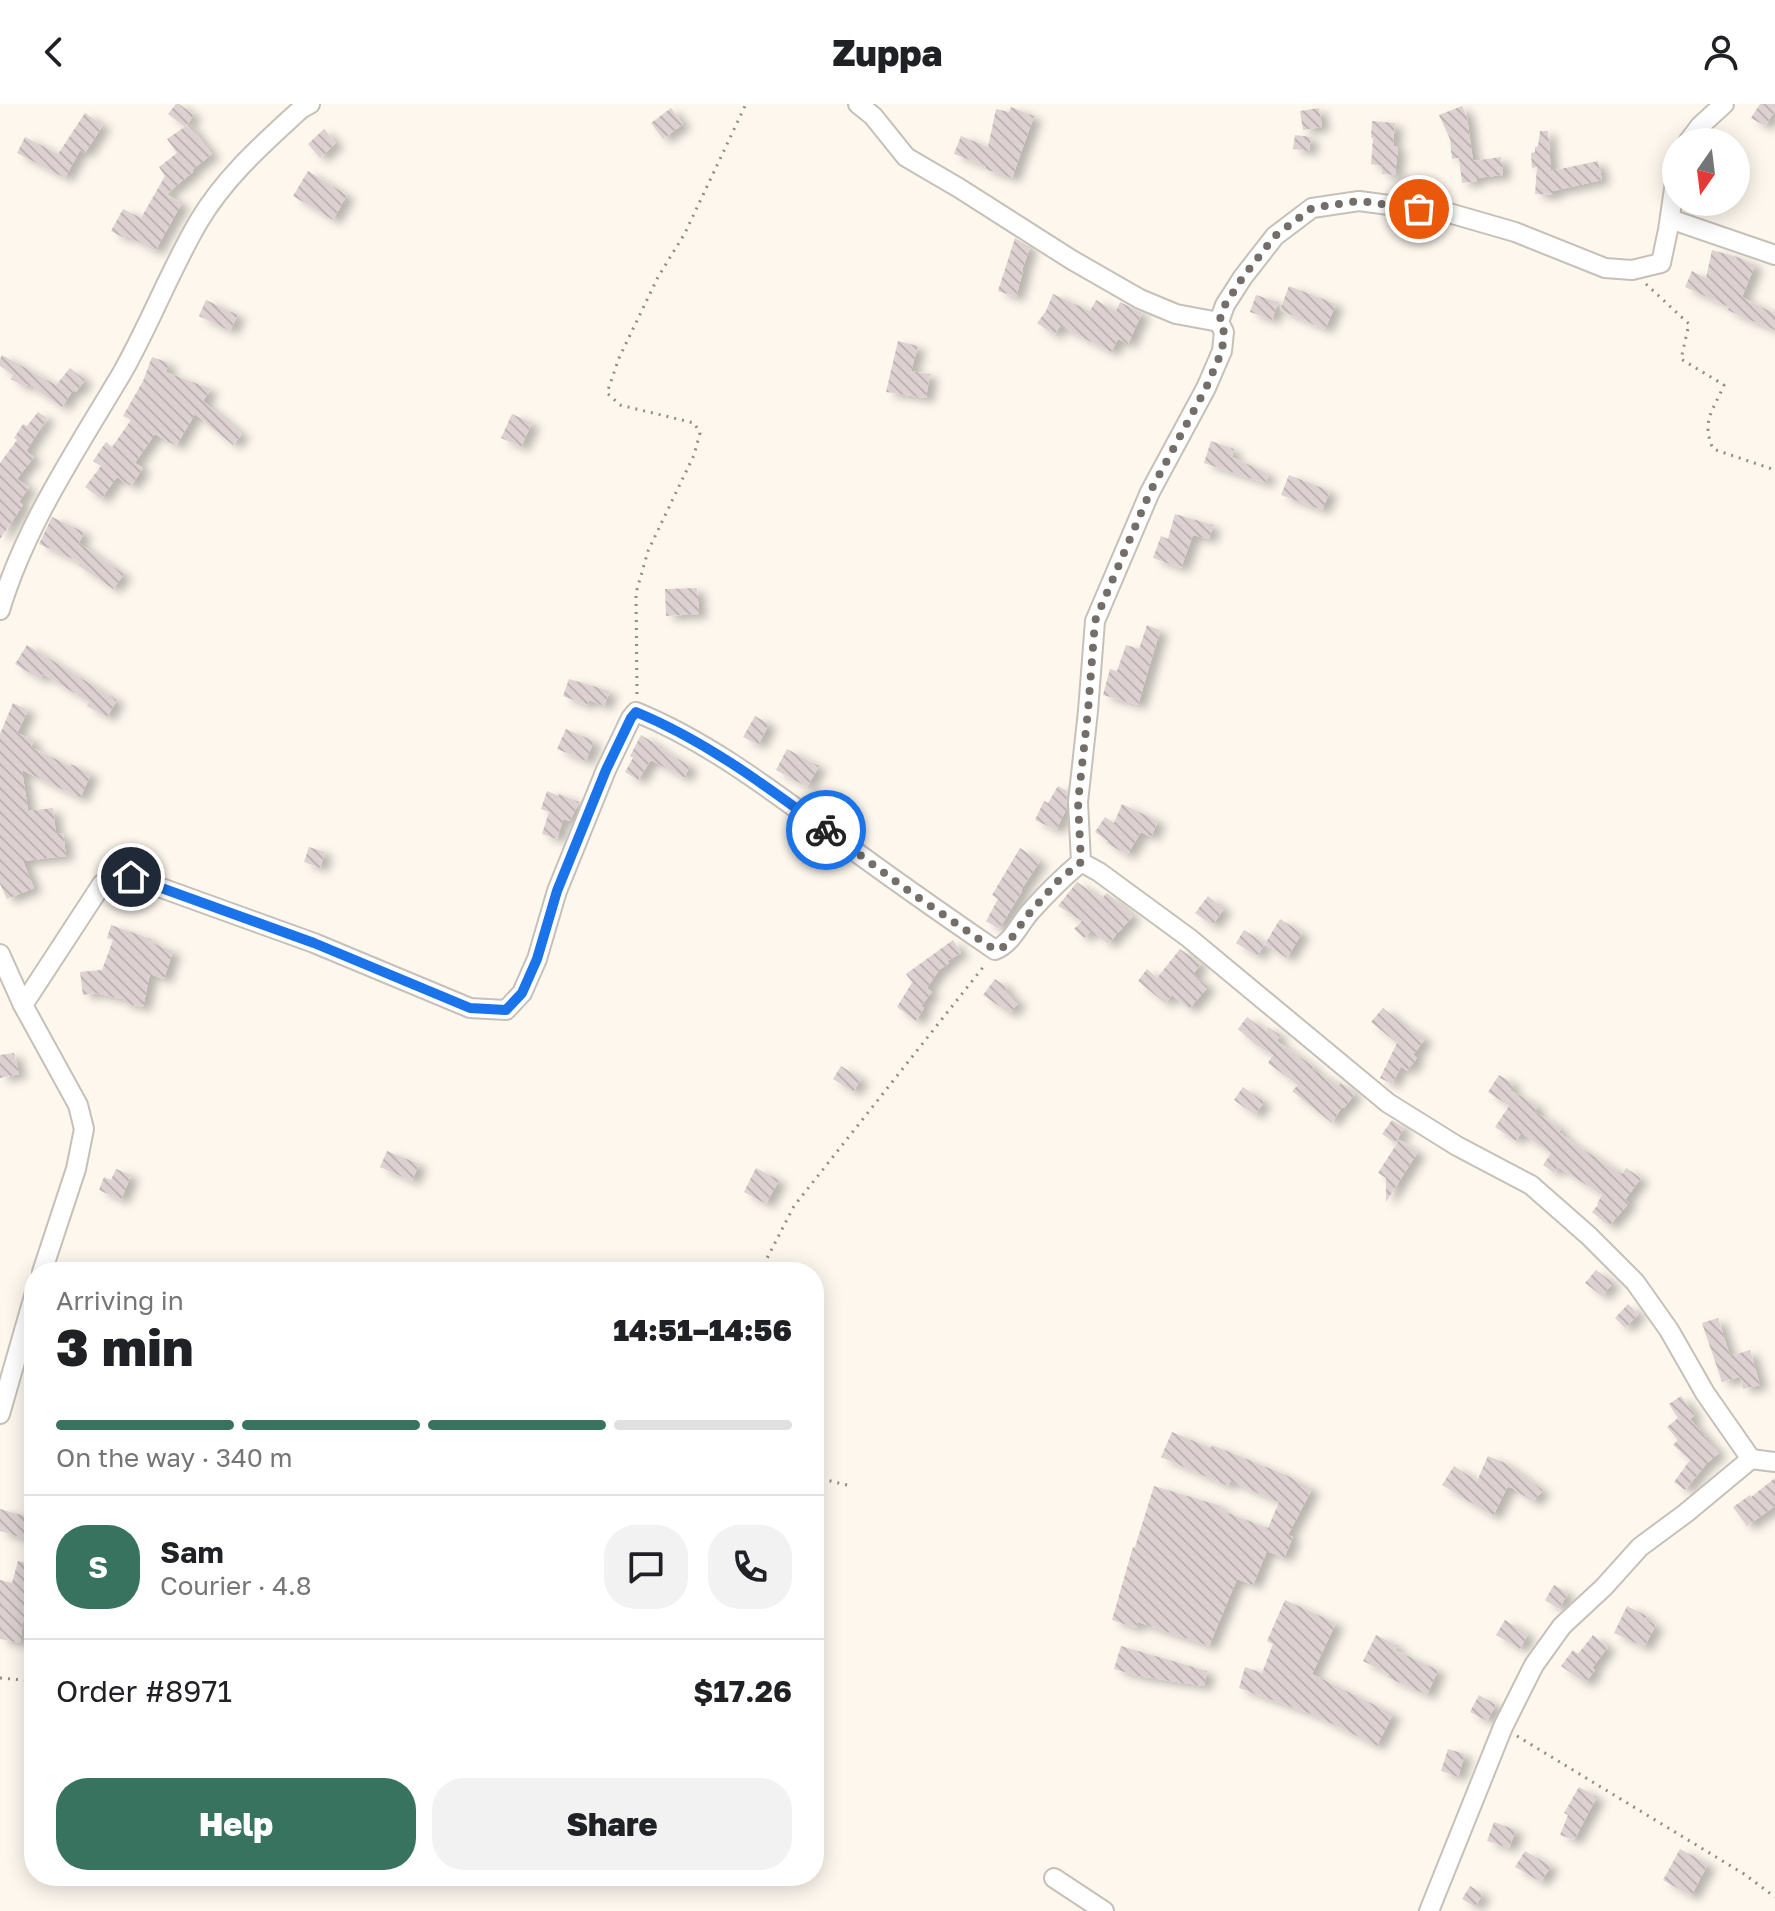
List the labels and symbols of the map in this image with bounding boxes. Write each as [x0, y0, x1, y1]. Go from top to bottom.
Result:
north arrow [1662, 128, 1750, 216]
pin [1385, 175, 1453, 243]
courier [786, 790, 866, 870]
pin [97, 843, 165, 911]

